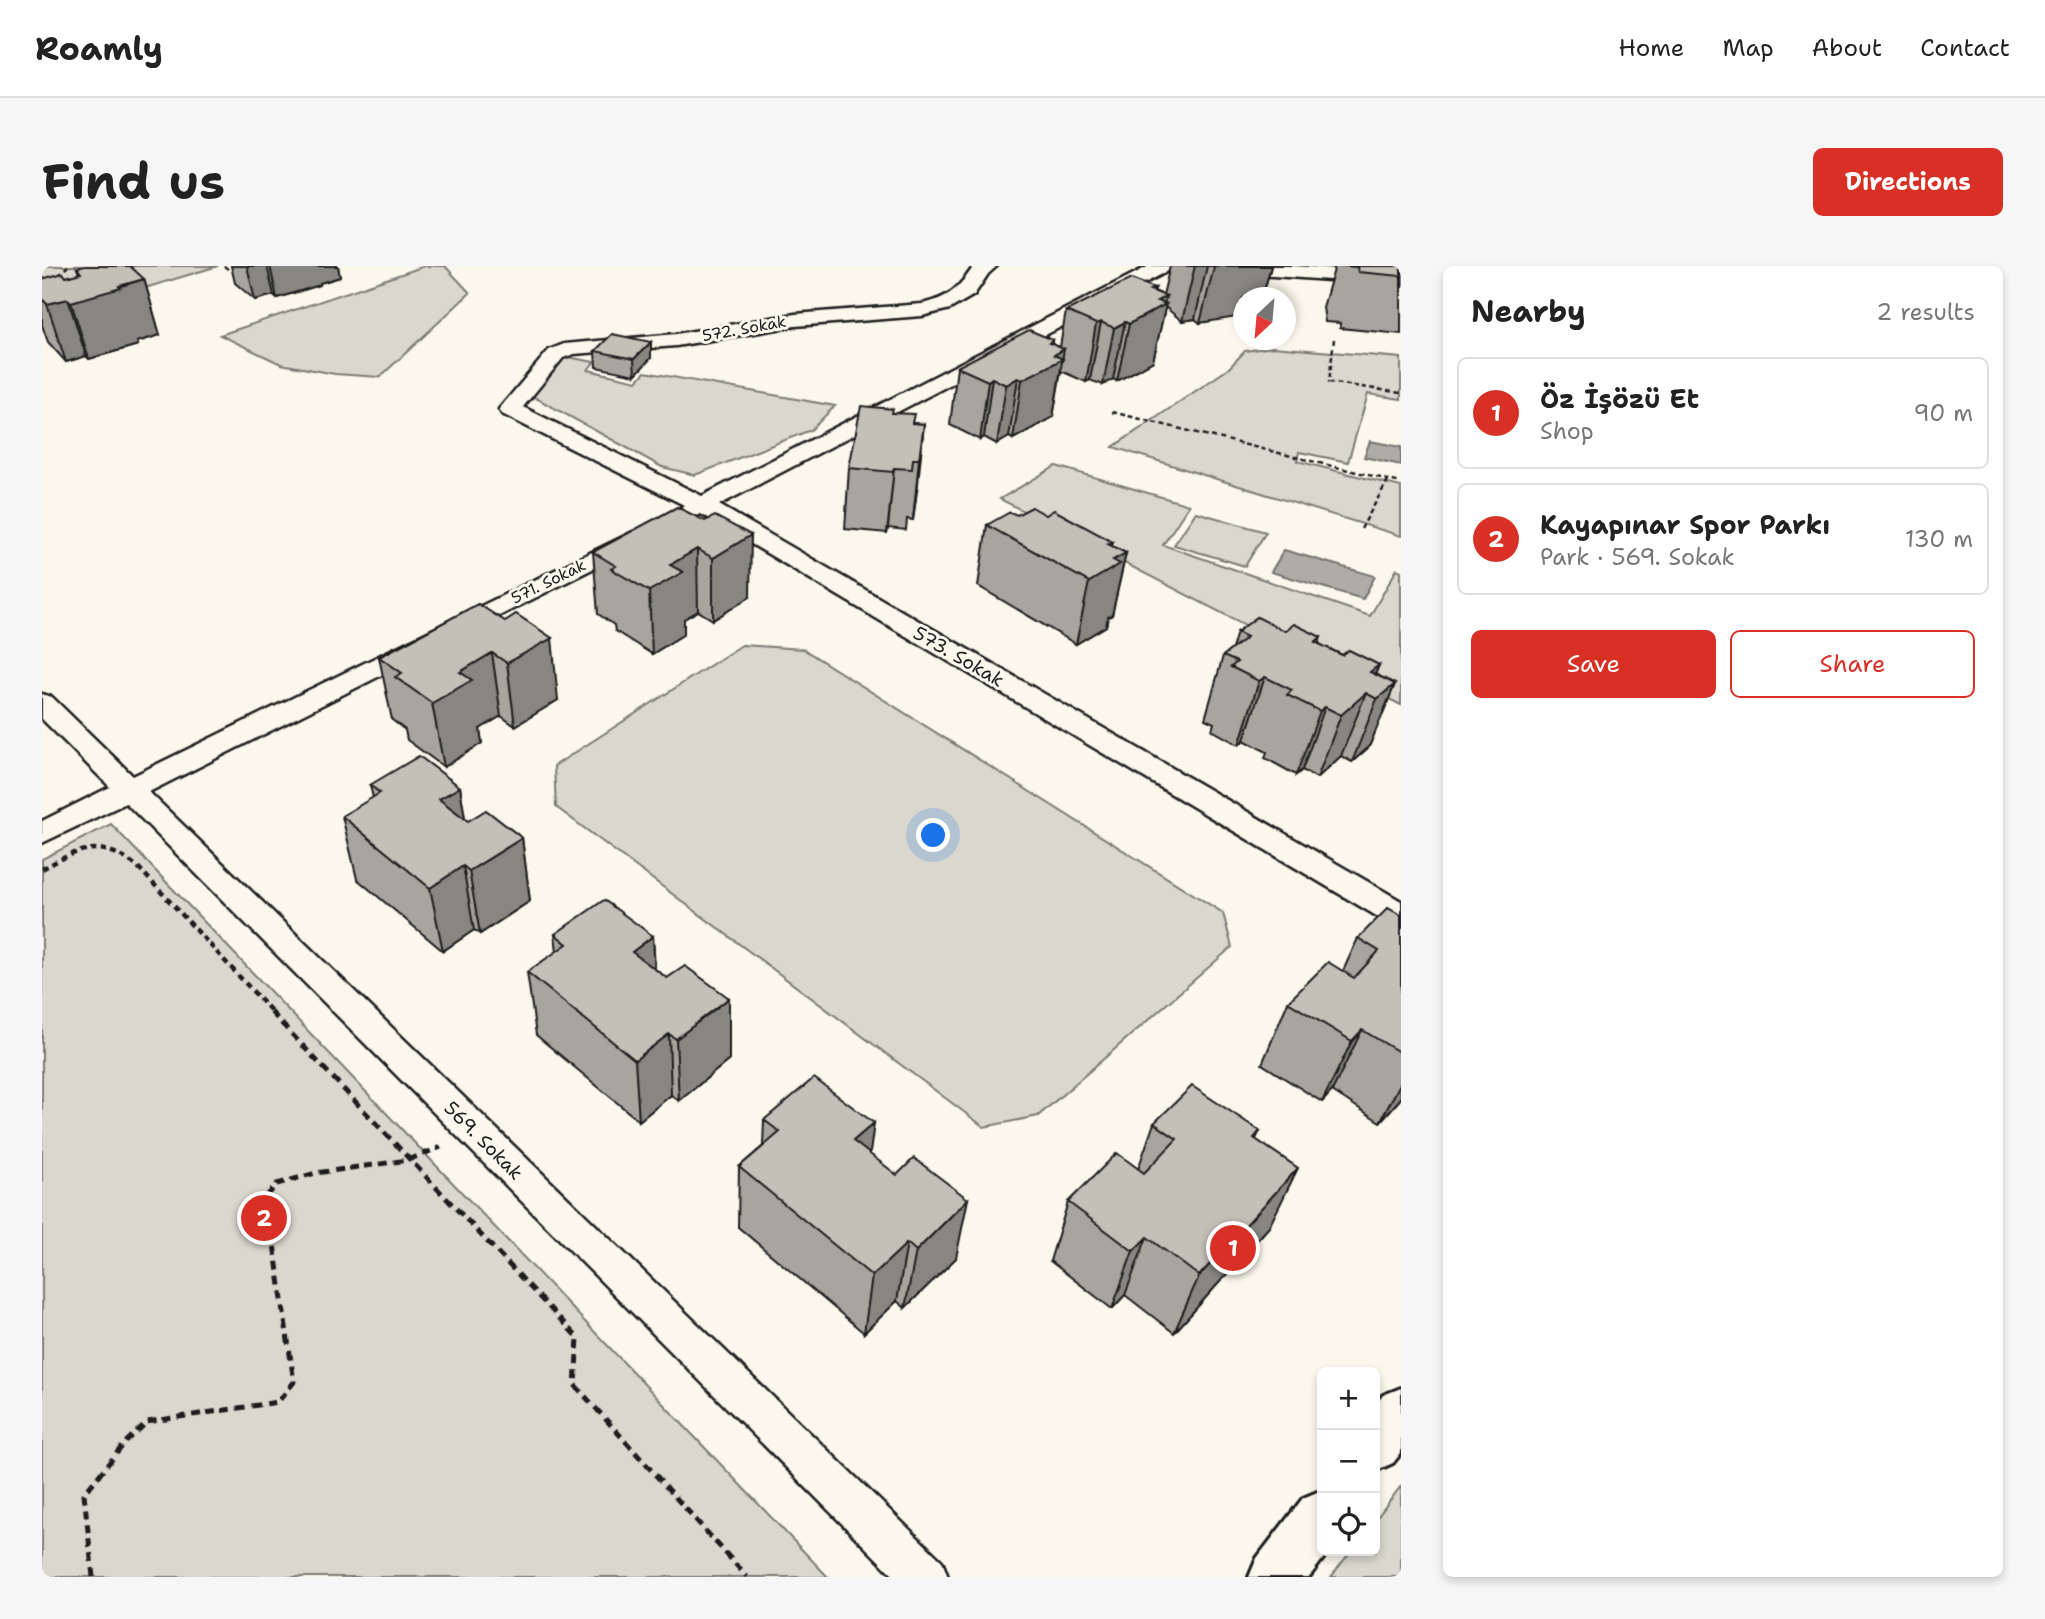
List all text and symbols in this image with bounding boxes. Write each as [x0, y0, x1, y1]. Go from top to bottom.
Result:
text: Roamly [35, 26, 163, 71]
text: Home [1618, 32, 1684, 64]
text: Map [1722, 32, 1774, 64]
text: About [1812, 32, 1882, 64]
text: Contact [1920, 32, 2010, 64]
button: Directions [1813, 148, 2003, 216]
text: Find us [42, 149, 225, 215]
north arrow [1233, 287, 1296, 350]
text: Nearby [1471, 291, 1586, 332]
text: 2 results [1876, 297, 1975, 327]
street label: 572. Sokak [700, 311, 788, 346]
text: Öz İşözü Et [1540, 381, 1699, 416]
text: 1 [1491, 398, 1501, 428]
text: 90 m [1913, 398, 1973, 428]
text: Shop [1540, 416, 1594, 446]
text: Kayapınar Spor Parkı [1540, 507, 1830, 542]
text: 2 [1488, 524, 1504, 554]
text: 130 m [1905, 524, 1973, 554]
text: Park · 569. Sokak [1540, 542, 1735, 572]
street label: 571. Sokak [507, 554, 589, 609]
street label: 573. Sokak [909, 620, 1009, 693]
button: Save [1471, 630, 1716, 698]
button: Share [1730, 630, 1975, 698]
your location [916, 818, 950, 852]
street label: 569. Sokak [439, 1096, 529, 1185]
pin: 2 [241, 1192, 287, 1244]
pin: 1 [1210, 1222, 1256, 1274]
map controls [1317, 1367, 1380, 1556]
button: + [1317, 1367, 1380, 1430]
button: − [1317, 1430, 1380, 1493]
button: locate [1317, 1493, 1380, 1556]

